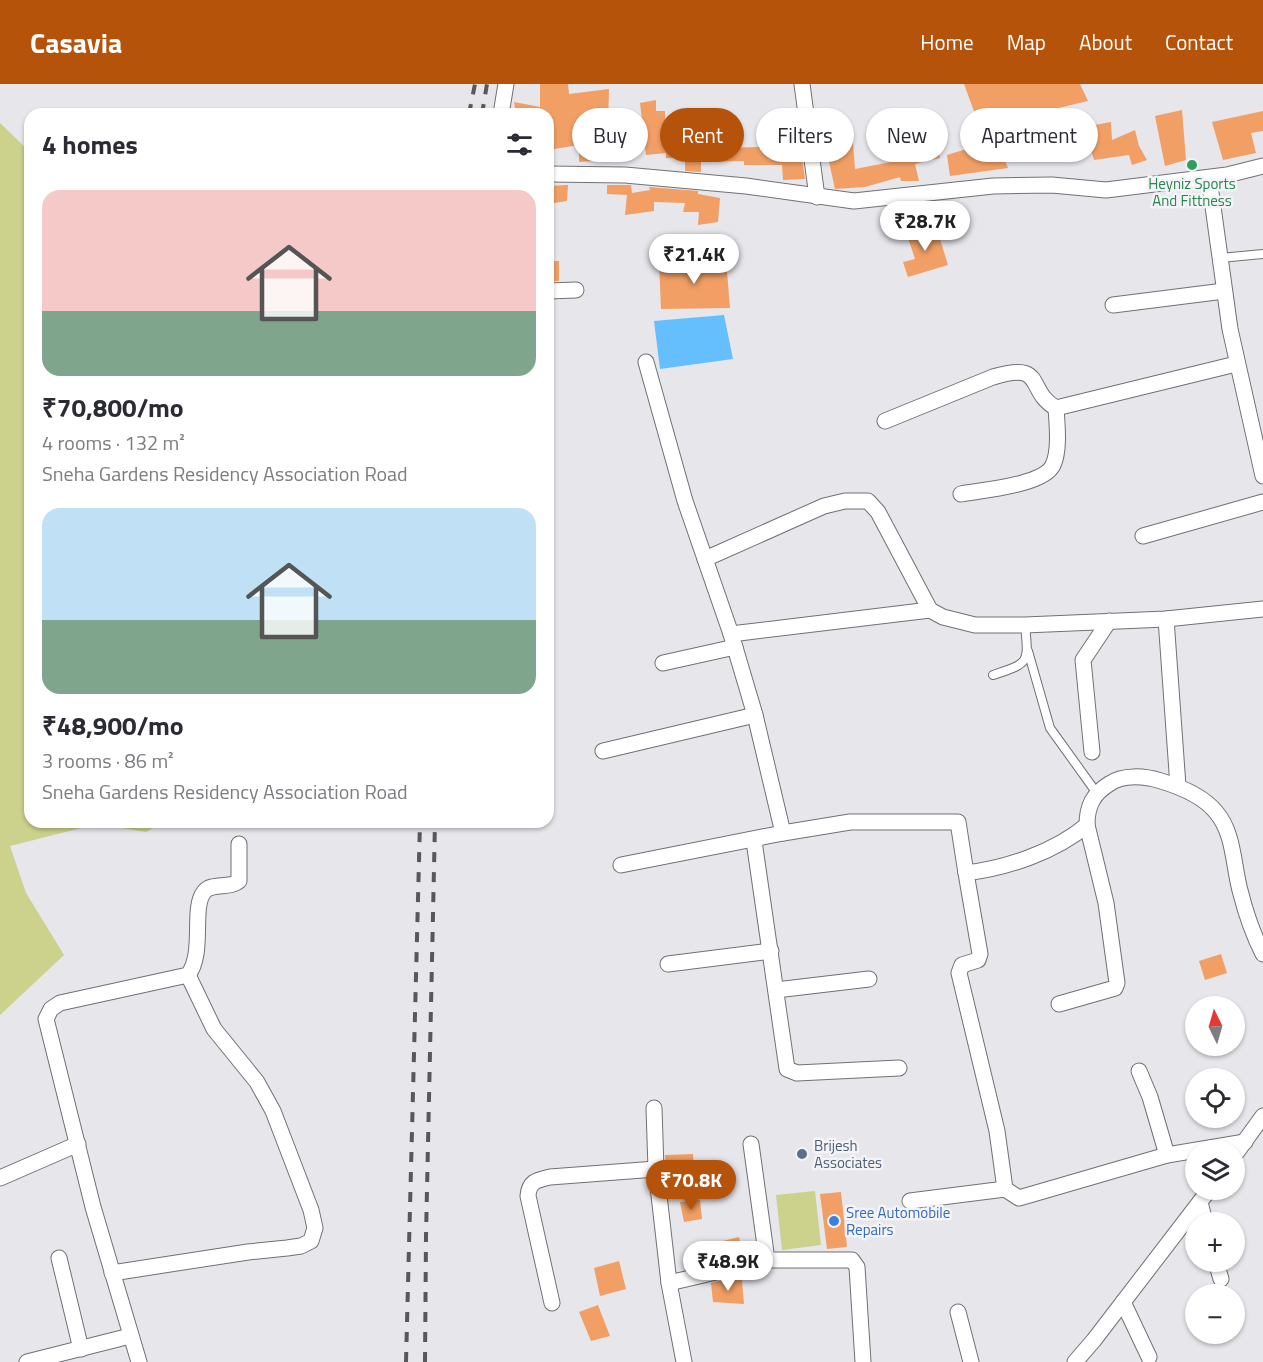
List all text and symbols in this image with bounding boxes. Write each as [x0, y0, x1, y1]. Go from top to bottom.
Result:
text: Casavia [30, 21, 122, 64]
text: Home [920, 26, 974, 58]
text: Map [1007, 26, 1046, 58]
text: About [1079, 26, 1132, 58]
text: Contact [1165, 26, 1233, 58]
chip: Buy [572, 108, 648, 162]
chip: Rent [660, 108, 744, 162]
chip: Filters [756, 108, 854, 162]
chip: New [866, 108, 948, 162]
chip: Apartment [960, 108, 1098, 162]
text: 4 homes [42, 125, 138, 164]
icon: filters [503, 128, 536, 161]
marker: Heyniz Sports And Fittness [1185, 158, 1199, 172]
place label: Heyniz Sports And Fittness [1148, 172, 1236, 212]
pin: ₹28.7K [876, 201, 974, 252]
text: ₹28.7K [894, 205, 956, 236]
icon: home [235, 229, 343, 337]
pin: ₹21.4K [645, 234, 743, 285]
text: ₹21.4K [663, 238, 725, 269]
text: ₹70,800/mo [42, 388, 184, 427]
text: 4 rooms · 132 m² [42, 427, 185, 458]
text: Sneha Gardens Residency Association Road [42, 458, 408, 489]
icon: home [235, 547, 343, 655]
text: ₹48,900/mo [42, 706, 184, 745]
text: 3 rooms · 86 m² [42, 745, 174, 776]
text: Sneha Gardens Residency Association Road [42, 776, 408, 807]
north arrow [1185, 996, 1245, 1056]
map controls [1185, 996, 1245, 1344]
button: locate [1185, 1068, 1245, 1128]
place label: Brijesh Associates [814, 1134, 882, 1174]
button: layers [1185, 1140, 1245, 1200]
marker: Brijesh Associates [795, 1147, 809, 1161]
pin: ₹70.8K [642, 1160, 740, 1211]
text: ₹70.8K [660, 1164, 722, 1195]
place label: Sree Automobile Repairs [846, 1201, 950, 1241]
button: + [1185, 1212, 1245, 1272]
marker: Sree Automobile Repairs [827, 1214, 841, 1228]
pin: ₹48.9K [679, 1241, 777, 1292]
text: ₹48.9K [697, 1245, 759, 1276]
button: − [1185, 1284, 1245, 1344]

